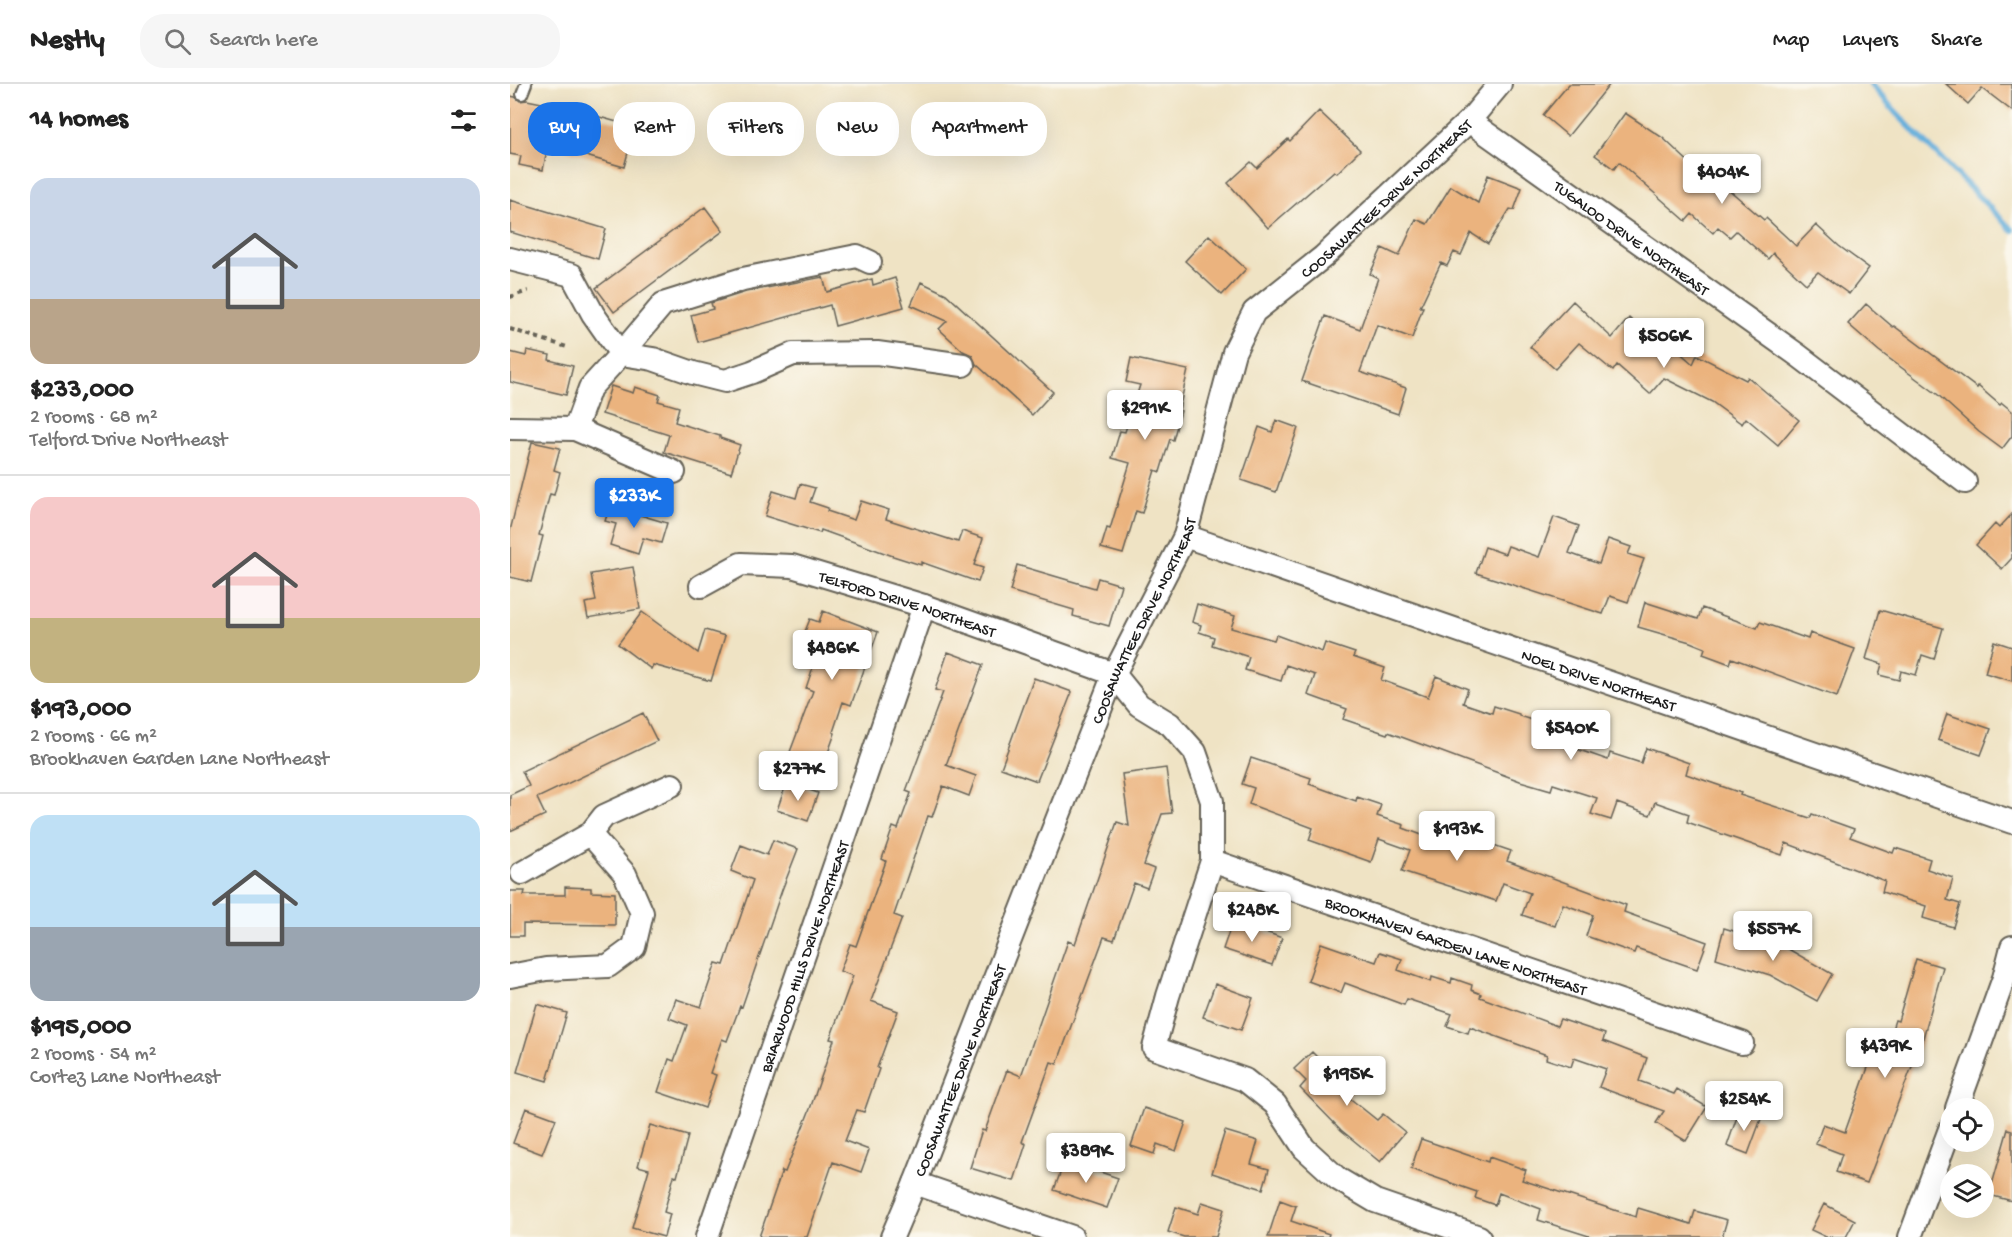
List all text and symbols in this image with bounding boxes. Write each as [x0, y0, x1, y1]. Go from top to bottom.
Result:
search box [140, 14, 560, 68]
text: Nestly [30, 25, 104, 58]
icon: search [161, 25, 194, 58]
text: Search here [209, 28, 318, 54]
text: Map [1773, 29, 1809, 54]
text: Layers [1842, 29, 1898, 54]
text: Share [1931, 29, 1982, 54]
chip: Buy [528, 102, 601, 156]
chip: Rent [613, 102, 695, 156]
chip: Filters [707, 102, 804, 156]
chip: New [816, 102, 899, 156]
chip: Apartment [911, 102, 1047, 156]
icon: filters [447, 104, 480, 137]
text: 14 homes [30, 105, 128, 136]
street label: COOSAWATTEE DRIVE NORTHEAST [1298, 116, 1478, 284]
pin: $404K [1680, 154, 1764, 205]
text: $404K [1697, 162, 1747, 185]
street label: TUGALOO DRIVE NORTHEAST [1548, 178, 1712, 302]
icon: home [201, 217, 309, 325]
pin: $506K [1622, 318, 1706, 369]
text: $506K [1638, 326, 1690, 349]
text: $233,000 [30, 376, 134, 407]
pin: $291K [1103, 390, 1187, 441]
text: $291K [1121, 398, 1169, 421]
text: 2 rooms · 68 m² [30, 407, 158, 430]
text: Telford Drive Northeast [30, 430, 227, 453]
pin: $233K [592, 478, 676, 529]
text: $233K [609, 486, 659, 509]
street label: COOSAWATTEE DRIVE NORTHEAST [1089, 516, 1203, 727]
icon: home [201, 536, 309, 644]
street label: TELFORD DRIVE NORTHEAST [815, 568, 998, 644]
pin: $486K [790, 630, 874, 681]
text: $486K [807, 638, 857, 661]
street label: NOEL DRIVE NORTHEAST [1518, 647, 1678, 718]
text: $193,000 [30, 695, 131, 726]
pin: $540K [1529, 710, 1613, 761]
text: $540K [1545, 718, 1597, 741]
text: 2 rooms · 66 m² [30, 726, 157, 749]
text: Brookhaven Garden Lane Northeast [30, 749, 329, 772]
pin: $277K [756, 751, 840, 802]
text: $277K [773, 759, 823, 782]
pin: $193K [1415, 811, 1499, 862]
text: $193K [1433, 819, 1481, 842]
street label: BRIARWOOD HILLS DRIVE NORTHEAST [758, 838, 856, 1076]
icon: home [201, 854, 309, 962]
pin: $248K [1210, 892, 1294, 943]
street label: BROOKHAVEN GARDEN LANE NORTHEAST [1321, 894, 1589, 1002]
text: $248K [1227, 900, 1277, 923]
pin: $557K [1731, 911, 1815, 962]
text: $557K [1747, 919, 1799, 942]
street label: COOSAWATTEE DRIVE NORTHEAST [912, 962, 1013, 1180]
text: $195,000 [30, 1013, 131, 1044]
pin: $439K [1843, 1028, 1927, 1079]
text: $439K [1860, 1036, 1910, 1059]
text: 2 rooms · 54 m² [30, 1044, 157, 1067]
pin: $195K [1305, 1056, 1389, 1107]
text: $195K [1323, 1064, 1371, 1087]
text: Cortez Lane Northeast [30, 1067, 220, 1090]
pin: $254K [1702, 1081, 1786, 1132]
text: $254K [1719, 1089, 1769, 1112]
map controls [1940, 1098, 1994, 1218]
button: locate [1940, 1098, 1994, 1152]
pin: $389K [1044, 1133, 1128, 1184]
text: $389K [1060, 1141, 1112, 1164]
button: layers [1940, 1164, 1994, 1218]

